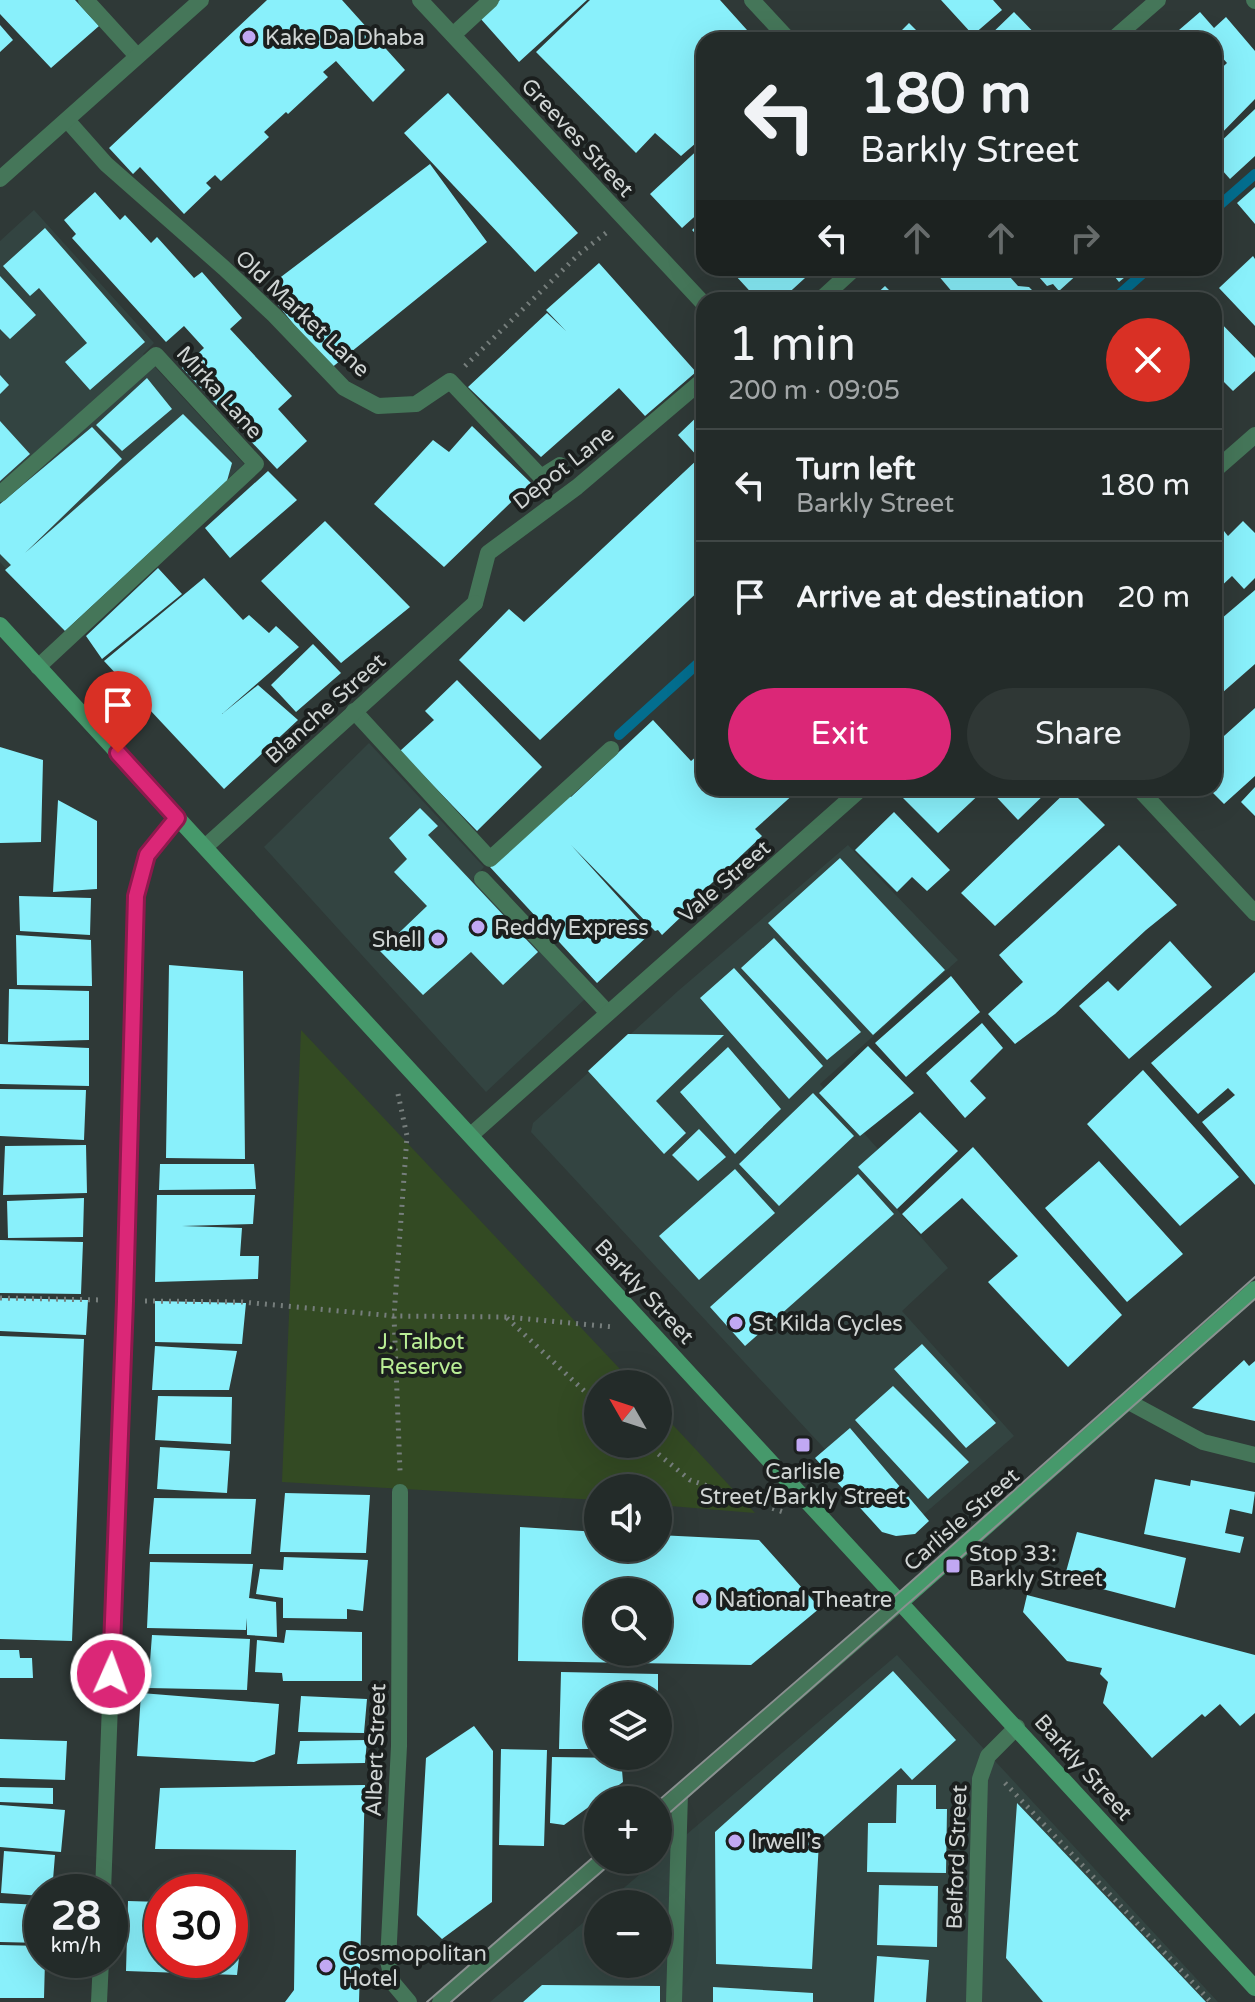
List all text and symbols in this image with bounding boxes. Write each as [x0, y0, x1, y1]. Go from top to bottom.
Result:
place label: Kake Da Dhaba [265, 25, 425, 51]
marker: Kake Da Dhaba [240, 28, 258, 46]
text: 180 m [860, 61, 1031, 128]
icon: left [728, 64, 832, 168]
street label: Greeves Street [516, 73, 639, 202]
text: Barkly Street [860, 129, 1079, 172]
icon: left [811, 216, 855, 260]
icon: ahead [895, 216, 939, 260]
icon: ahead [979, 216, 1023, 260]
icon: right [1063, 216, 1107, 260]
street label: Old Market Lane [230, 245, 375, 383]
text: 1 min [728, 316, 856, 374]
button: close [1106, 318, 1190, 402]
street label: Mirka Lane [171, 341, 268, 444]
text: 200 m · 09:05 [728, 375, 900, 406]
street label: Depot Lane [508, 420, 619, 515]
text: Turn left [796, 451, 915, 488]
icon: left [728, 463, 772, 507]
text: 180 m [1098, 467, 1190, 504]
text: Barkly Street [796, 488, 954, 519]
icon: arrive [728, 575, 772, 619]
text: Arrive at destination [796, 579, 1084, 616]
text: 20 m [1117, 579, 1190, 616]
street label: Blanche Street [260, 648, 391, 769]
pin [84, 671, 152, 753]
icon: arrive [96, 683, 140, 727]
button: Exit [728, 688, 951, 780]
button: Share [967, 688, 1190, 780]
street label: Vale Street [674, 835, 776, 929]
place label: Reddy Express [494, 915, 649, 941]
marker: Reddy Express [469, 918, 487, 936]
place label: Shell [372, 927, 422, 953]
marker: Shell [429, 930, 447, 948]
street label: Barkly Street [589, 1234, 699, 1350]
place label: St Kilda Cycles [752, 1311, 903, 1337]
marker: St Kilda Cycles [727, 1314, 745, 1332]
park label: J. Talbot Reserve [378, 1329, 464, 1380]
north arrow [584, 1370, 672, 1458]
map controls [584, 1370, 672, 1978]
marker: Carlisle Street/Barkly Street [794, 1436, 812, 1454]
place label: Carlisle Street/Barkly Street [700, 1459, 906, 1510]
street label: Carlisle Street [899, 1463, 1025, 1577]
button: sound [584, 1474, 672, 1562]
place label: Stop 33: Barkly Street [969, 1541, 1103, 1592]
marker: Stop 33: Barkly Street [944, 1557, 962, 1575]
button: search [584, 1578, 672, 1666]
place label: National Theatre [718, 1587, 892, 1613]
marker: National Theatre [693, 1590, 711, 1608]
position arrow [69, 1632, 153, 1716]
button: layers [584, 1682, 672, 1770]
street label: Albert Street [361, 1683, 391, 1817]
street label: Barkly Street [1029, 1709, 1138, 1826]
street label: Belford Street [941, 1784, 973, 1930]
button: + [584, 1786, 672, 1874]
place label: Irwell's [751, 1829, 822, 1855]
marker: Irwell's [726, 1832, 744, 1850]
speed limit sign: 30 [144, 1874, 248, 1978]
button: − [584, 1890, 672, 1978]
text: 28 [51, 1892, 101, 1940]
text: km/h [51, 1934, 101, 1958]
place label: Cosmopolitan Hotel [342, 1941, 487, 1992]
marker: Cosmopolitan Hotel [317, 1957, 335, 1975]

